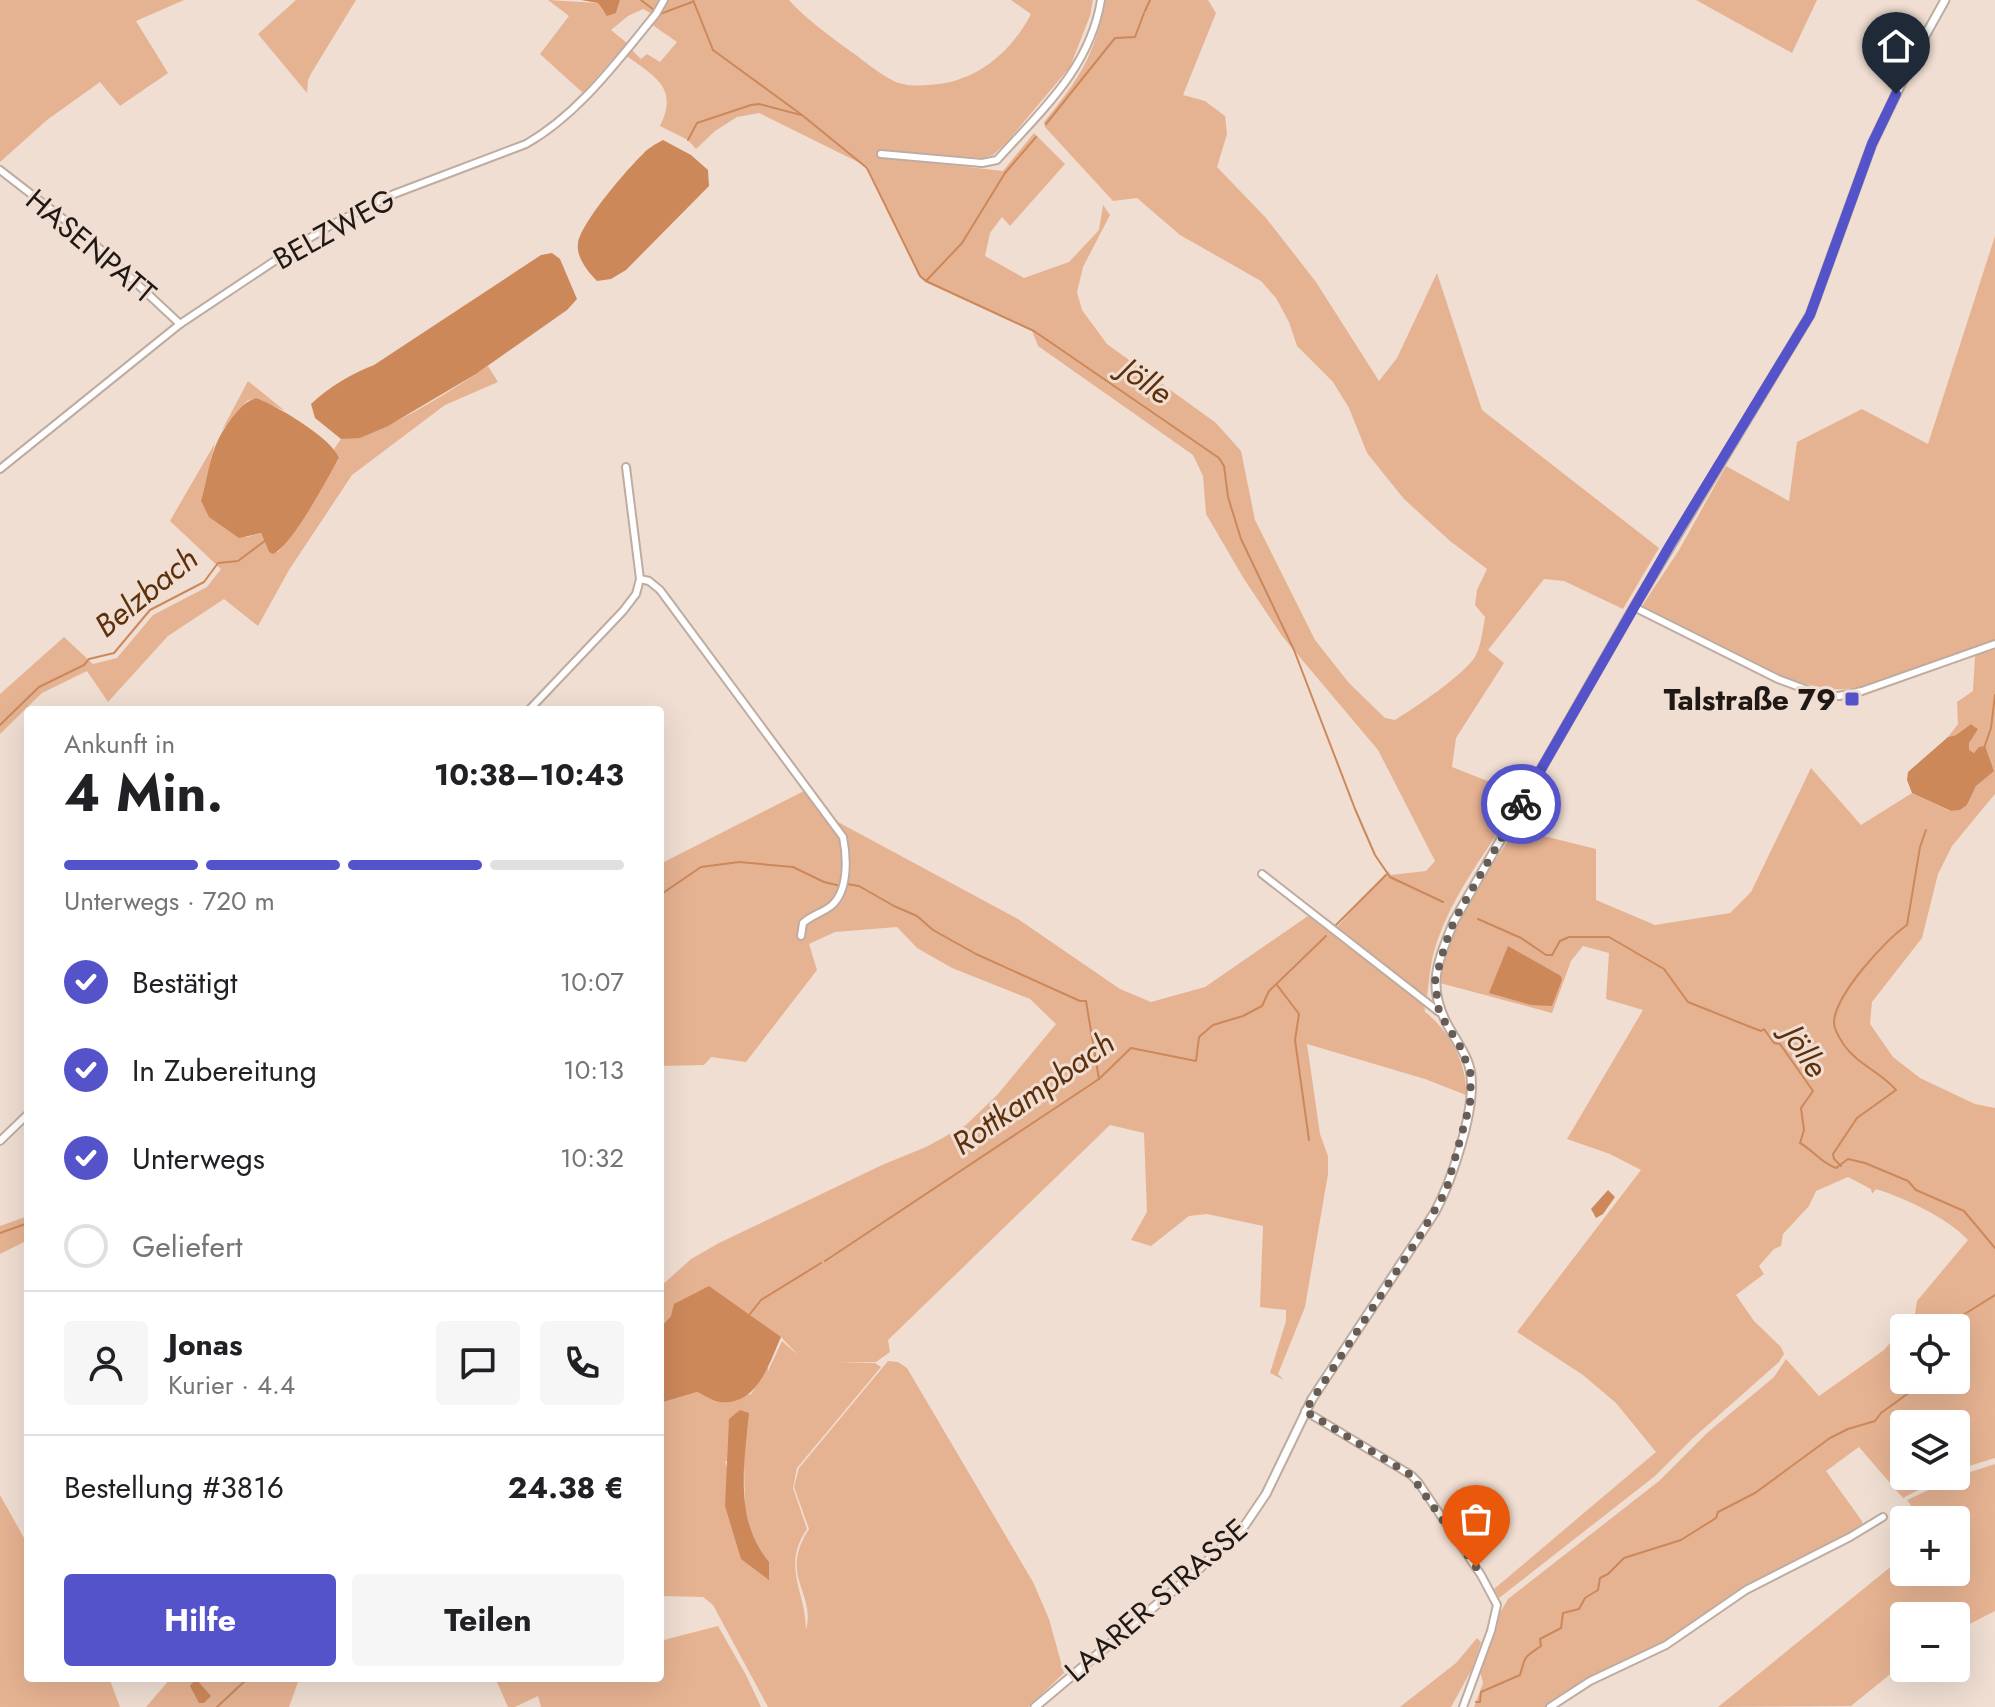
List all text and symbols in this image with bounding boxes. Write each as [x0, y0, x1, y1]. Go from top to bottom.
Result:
pin [1862, 12, 1930, 94]
icon: home [1874, 24, 1918, 68]
street label: BELZWEG [265, 178, 403, 280]
street label: HASENPATT [17, 179, 165, 313]
water label: Jölle [1105, 343, 1182, 416]
water label: Belzbach [84, 536, 208, 648]
place label: Talstraße 79 [1664, 678, 1836, 721]
marker: Talstraße 79 [1843, 690, 1861, 708]
text: Ankunft in [64, 725, 175, 763]
text: 10:38–10:43 [434, 753, 624, 796]
text: 4 Min. [64, 755, 223, 831]
courier [1481, 764, 1561, 844]
icon: bike [1499, 782, 1543, 826]
text: Unterwegs · 720 m [64, 882, 275, 920]
icon: check [64, 960, 108, 1004]
text: Bestätigt [132, 961, 237, 1004]
text: 10:07 [560, 963, 624, 1001]
water label: Jölle [1768, 1011, 1839, 1086]
water label: Rottkampbach [942, 1020, 1124, 1166]
icon: check [64, 1048, 108, 1092]
text: In Zubereitung [132, 1049, 317, 1092]
text: 10:13 [563, 1051, 624, 1089]
icon: check [64, 1136, 108, 1180]
text: Unterwegs [132, 1137, 265, 1180]
text: 10:32 [560, 1139, 624, 1177]
text: Geliefert [132, 1225, 242, 1268]
map controls [1890, 1314, 1970, 1682]
button: locate [1890, 1314, 1970, 1394]
button: person [64, 1321, 148, 1405]
button: chat [436, 1321, 520, 1405]
button: phone [540, 1321, 624, 1405]
text: Jonas [168, 1323, 243, 1366]
text: Kurier · 4.4 [168, 1366, 295, 1404]
button: layers [1890, 1410, 1970, 1490]
text: Bestellung #3816 [64, 1466, 284, 1509]
text: 24.38 € [508, 1466, 624, 1509]
pin [1442, 1485, 1510, 1567]
icon: bag [1454, 1497, 1498, 1541]
button: + [1890, 1506, 1970, 1586]
street label: LAARER STRASSE [1055, 1508, 1257, 1692]
button: Hilfe [64, 1574, 336, 1666]
button: Teilen [352, 1574, 624, 1666]
button: − [1890, 1602, 1970, 1682]

